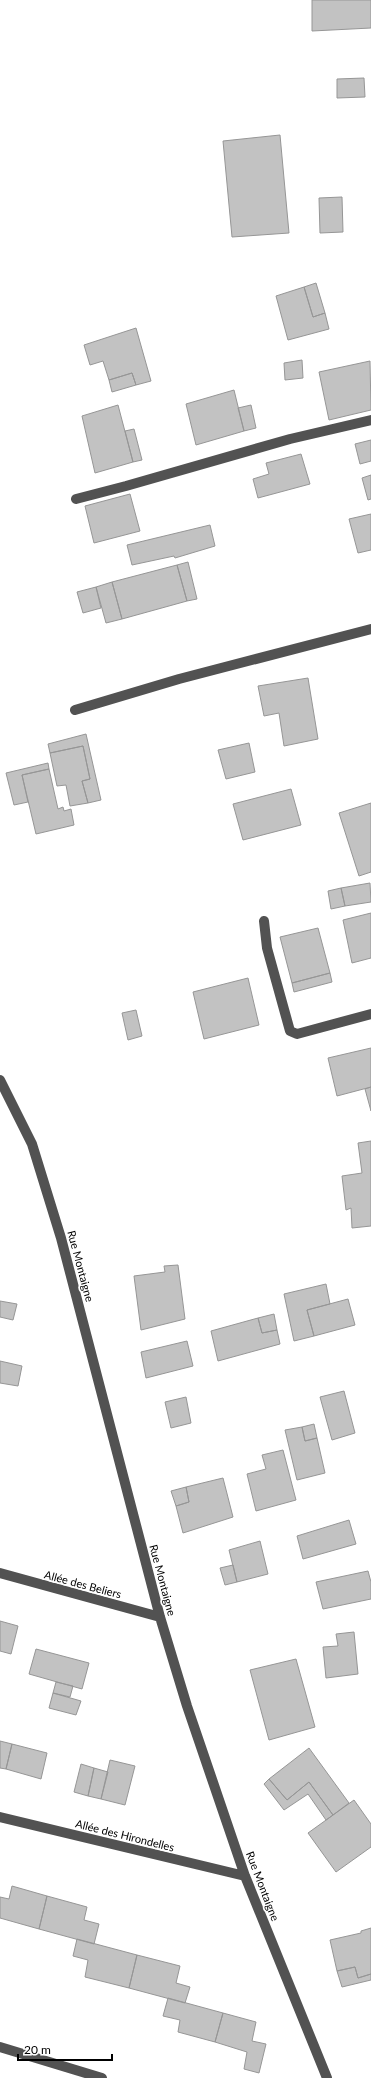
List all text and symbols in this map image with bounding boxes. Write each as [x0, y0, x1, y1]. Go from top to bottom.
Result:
street label: Rue Montaigne [65, 1229, 97, 1303]
street label: Rue Montaigne [147, 1543, 179, 1617]
street label: Allée des Beliers [43, 1567, 123, 1601]
street label: Allée des Hirondelles [74, 1816, 176, 1854]
street label: Rue Montaigne [244, 1849, 282, 1923]
scale bar [18, 2036, 112, 2062]
text: 20 m [24, 2042, 51, 2057]

